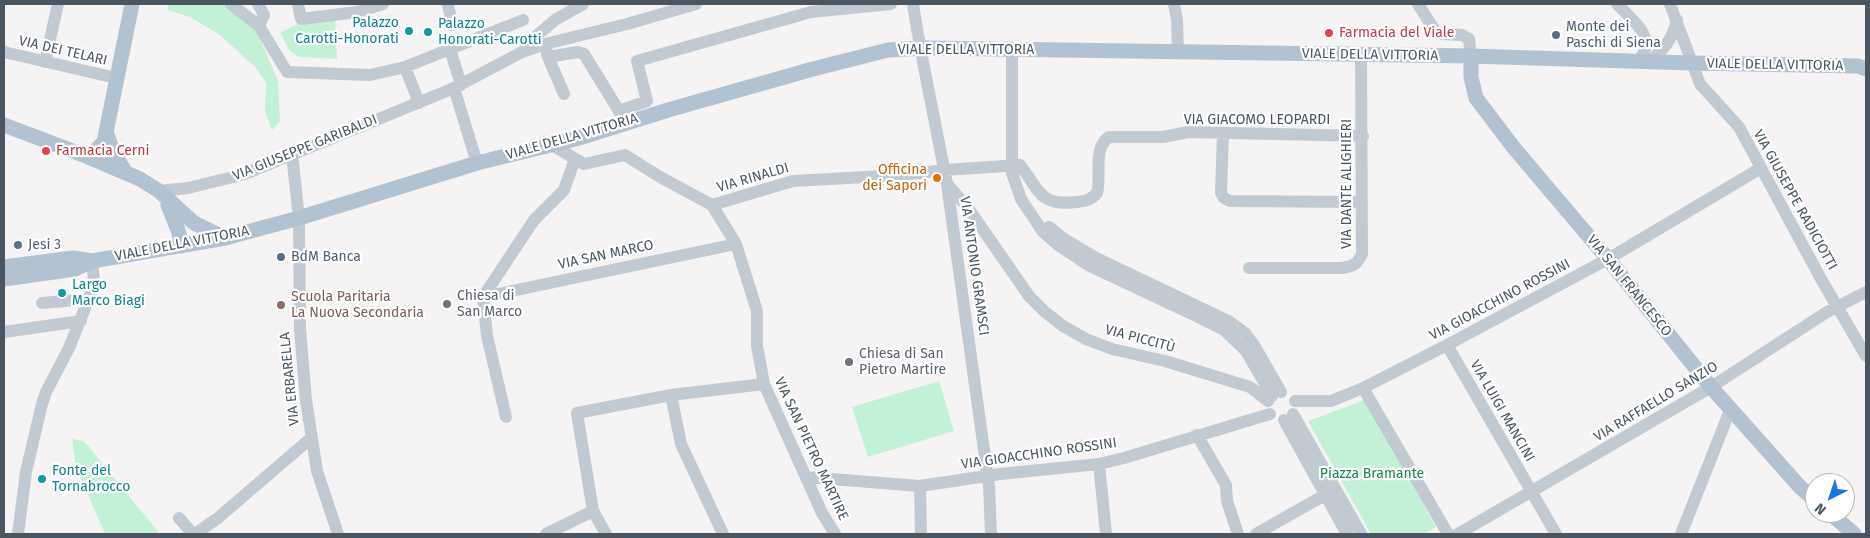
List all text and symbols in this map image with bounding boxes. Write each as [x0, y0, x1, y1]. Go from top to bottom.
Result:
place label: Palazzo Carotti-Honorati [295, 15, 399, 48]
place label: Palazzo Honorati-Carotti [438, 16, 542, 48]
place label: Monte dei Paschi di Siena [1566, 19, 1661, 52]
marker: Palazzo Carotti-Honorati [403, 25, 415, 37]
place label: Farmacia del Viale [1339, 25, 1454, 41]
marker: Palazzo Honorati-Carotti [422, 26, 434, 38]
marker: Farmacia del Viale [1323, 27, 1335, 39]
marker: Monte dei Paschi di Siena [1550, 29, 1562, 41]
street label: VIA DEI TELARI [17, 33, 109, 69]
street label: VIALE DELLA VITTORIA [898, 42, 1034, 58]
street label: VIALE DELLA VITTORIA [1302, 45, 1438, 65]
street label: VIALE DELLA VITTORIA [1707, 55, 1843, 75]
street label: VIALE DELLA VITTORIA [504, 110, 640, 164]
street label: VIA GIUSEPPE GARIBALDI [230, 111, 380, 185]
street label: VIA GIACOMO LEOPARDI [1184, 112, 1330, 128]
street label: VIA DANTE ALIGHIERI [1339, 119, 1355, 249]
street label: VIA GIUSEPPE RADICIOTTI [1749, 127, 1841, 273]
place label: Farmacia Cerni [56, 143, 149, 159]
marker: Farmacia Cerni [40, 145, 52, 157]
street label: VIA RINALDI [715, 160, 791, 196]
place label: Officina dei Sapori [862, 162, 927, 194]
marker: Officina dei Sapori [931, 172, 943, 184]
street label: VIA ANTONIO GRAMSCI [956, 195, 992, 337]
street label: VIALE DELLA VITTORIA [113, 223, 251, 265]
street label: VIA SAN FRANCESCO [1583, 232, 1675, 340]
place label: Jesi 3 [28, 237, 61, 253]
street label: VIA SAN MARCO [557, 237, 655, 273]
marker: Jesi 3 [12, 239, 24, 251]
place label: BdM Banca [291, 249, 361, 265]
marker: BdM Banca [275, 251, 287, 263]
street label: VIA GIOACCHINO ROSSINI [1427, 256, 1573, 344]
place label: Largo Marco Biagi [72, 277, 145, 310]
marker: Largo Marco Biagi [56, 287, 68, 299]
place label: Chiesa di San Marco [457, 288, 522, 321]
place label: Scuola Paritaria La Nuova Secondaria [291, 289, 424, 322]
marker: Chiesa di San Marco [441, 298, 453, 310]
marker: Scuola Paritaria La Nuova Secondaria [275, 299, 287, 311]
street label: VIA PICCITÙ [1103, 322, 1177, 356]
street label: VIA ERBARELLA [277, 331, 303, 427]
place label: Chiesa di San Pietro Martire [859, 346, 946, 378]
marker: Chiesa di San Pietro Martire [843, 356, 855, 368]
street label: VIA LUIGI MANCINI [1466, 357, 1538, 465]
street label: VIA RAFFAELLO SANZIO [1591, 358, 1721, 446]
street label: VIA SAN PIETRO MARTIRE [770, 375, 852, 523]
street label: VIA GIOACCHINO ROSSINI [960, 435, 1118, 473]
place label: Fonte del Tornabrocco [52, 463, 130, 496]
park label: Piazza Bramante [1320, 466, 1424, 482]
marker: Fonte del Tornabrocco [36, 473, 48, 485]
north arrow [1805, 473, 1855, 523]
text: N [1811, 499, 1830, 518]

